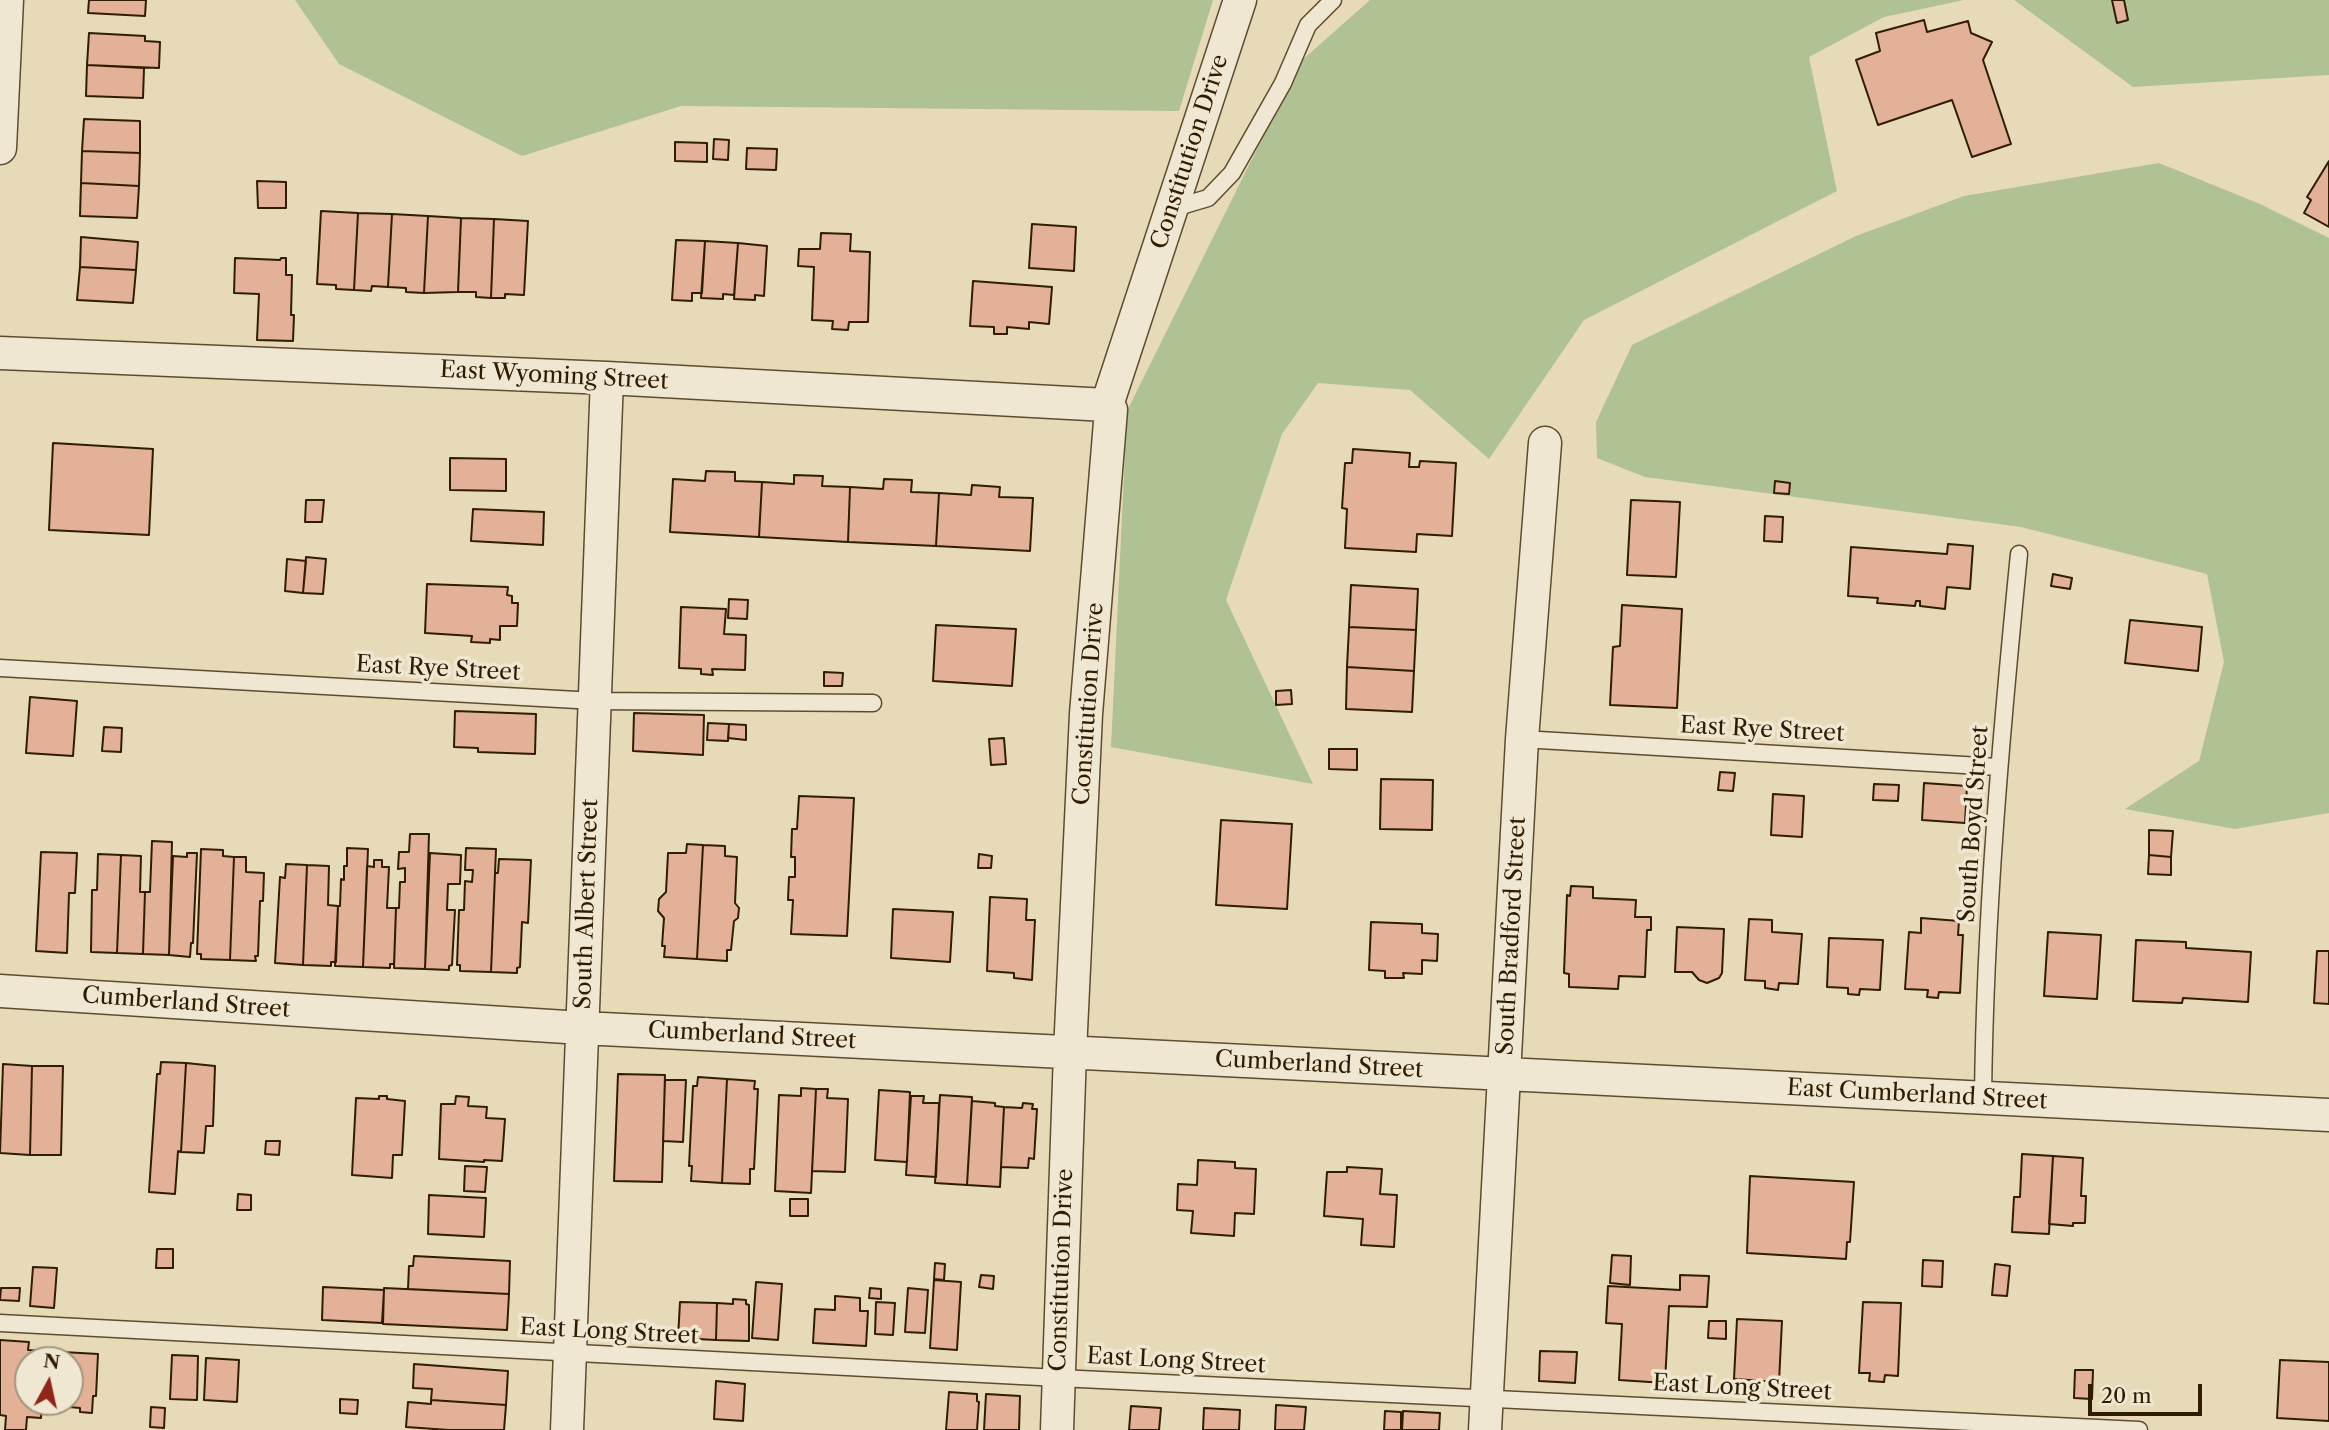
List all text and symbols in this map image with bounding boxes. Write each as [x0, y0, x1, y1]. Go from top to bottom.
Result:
street label: Constitution Drive [1145, 51, 1235, 253]
street label: East Wyoming Street [439, 356, 669, 396]
street label: Constitution Drive [1068, 602, 1110, 806]
street label: East Rye Street [355, 651, 521, 687]
street label: East Rye Street [1679, 712, 1845, 748]
street label: South Boyd Street [1953, 724, 1995, 924]
street label: South Albert Street [570, 798, 604, 1010]
street label: South Bradford Street [1492, 816, 1532, 1056]
street label: Cumberland Street [81, 982, 291, 1024]
street label: Cumberland Street [647, 1017, 857, 1055]
street label: Cumberland Street [1214, 1046, 1424, 1084]
street label: East Cumberland Street [1786, 1074, 2048, 1116]
street label: Constitution Drive [1045, 1168, 1079, 1372]
street label: East Long Street [519, 1314, 699, 1350]
street label: East Long Street [1086, 1343, 1266, 1379]
north arrow [14, 1346, 84, 1416]
text: N [42, 1349, 61, 1374]
street label: East Long Street [1652, 1370, 1832, 1406]
scale bar [2091, 1370, 2205, 1414]
text: 20 m [2101, 1383, 2152, 1408]

